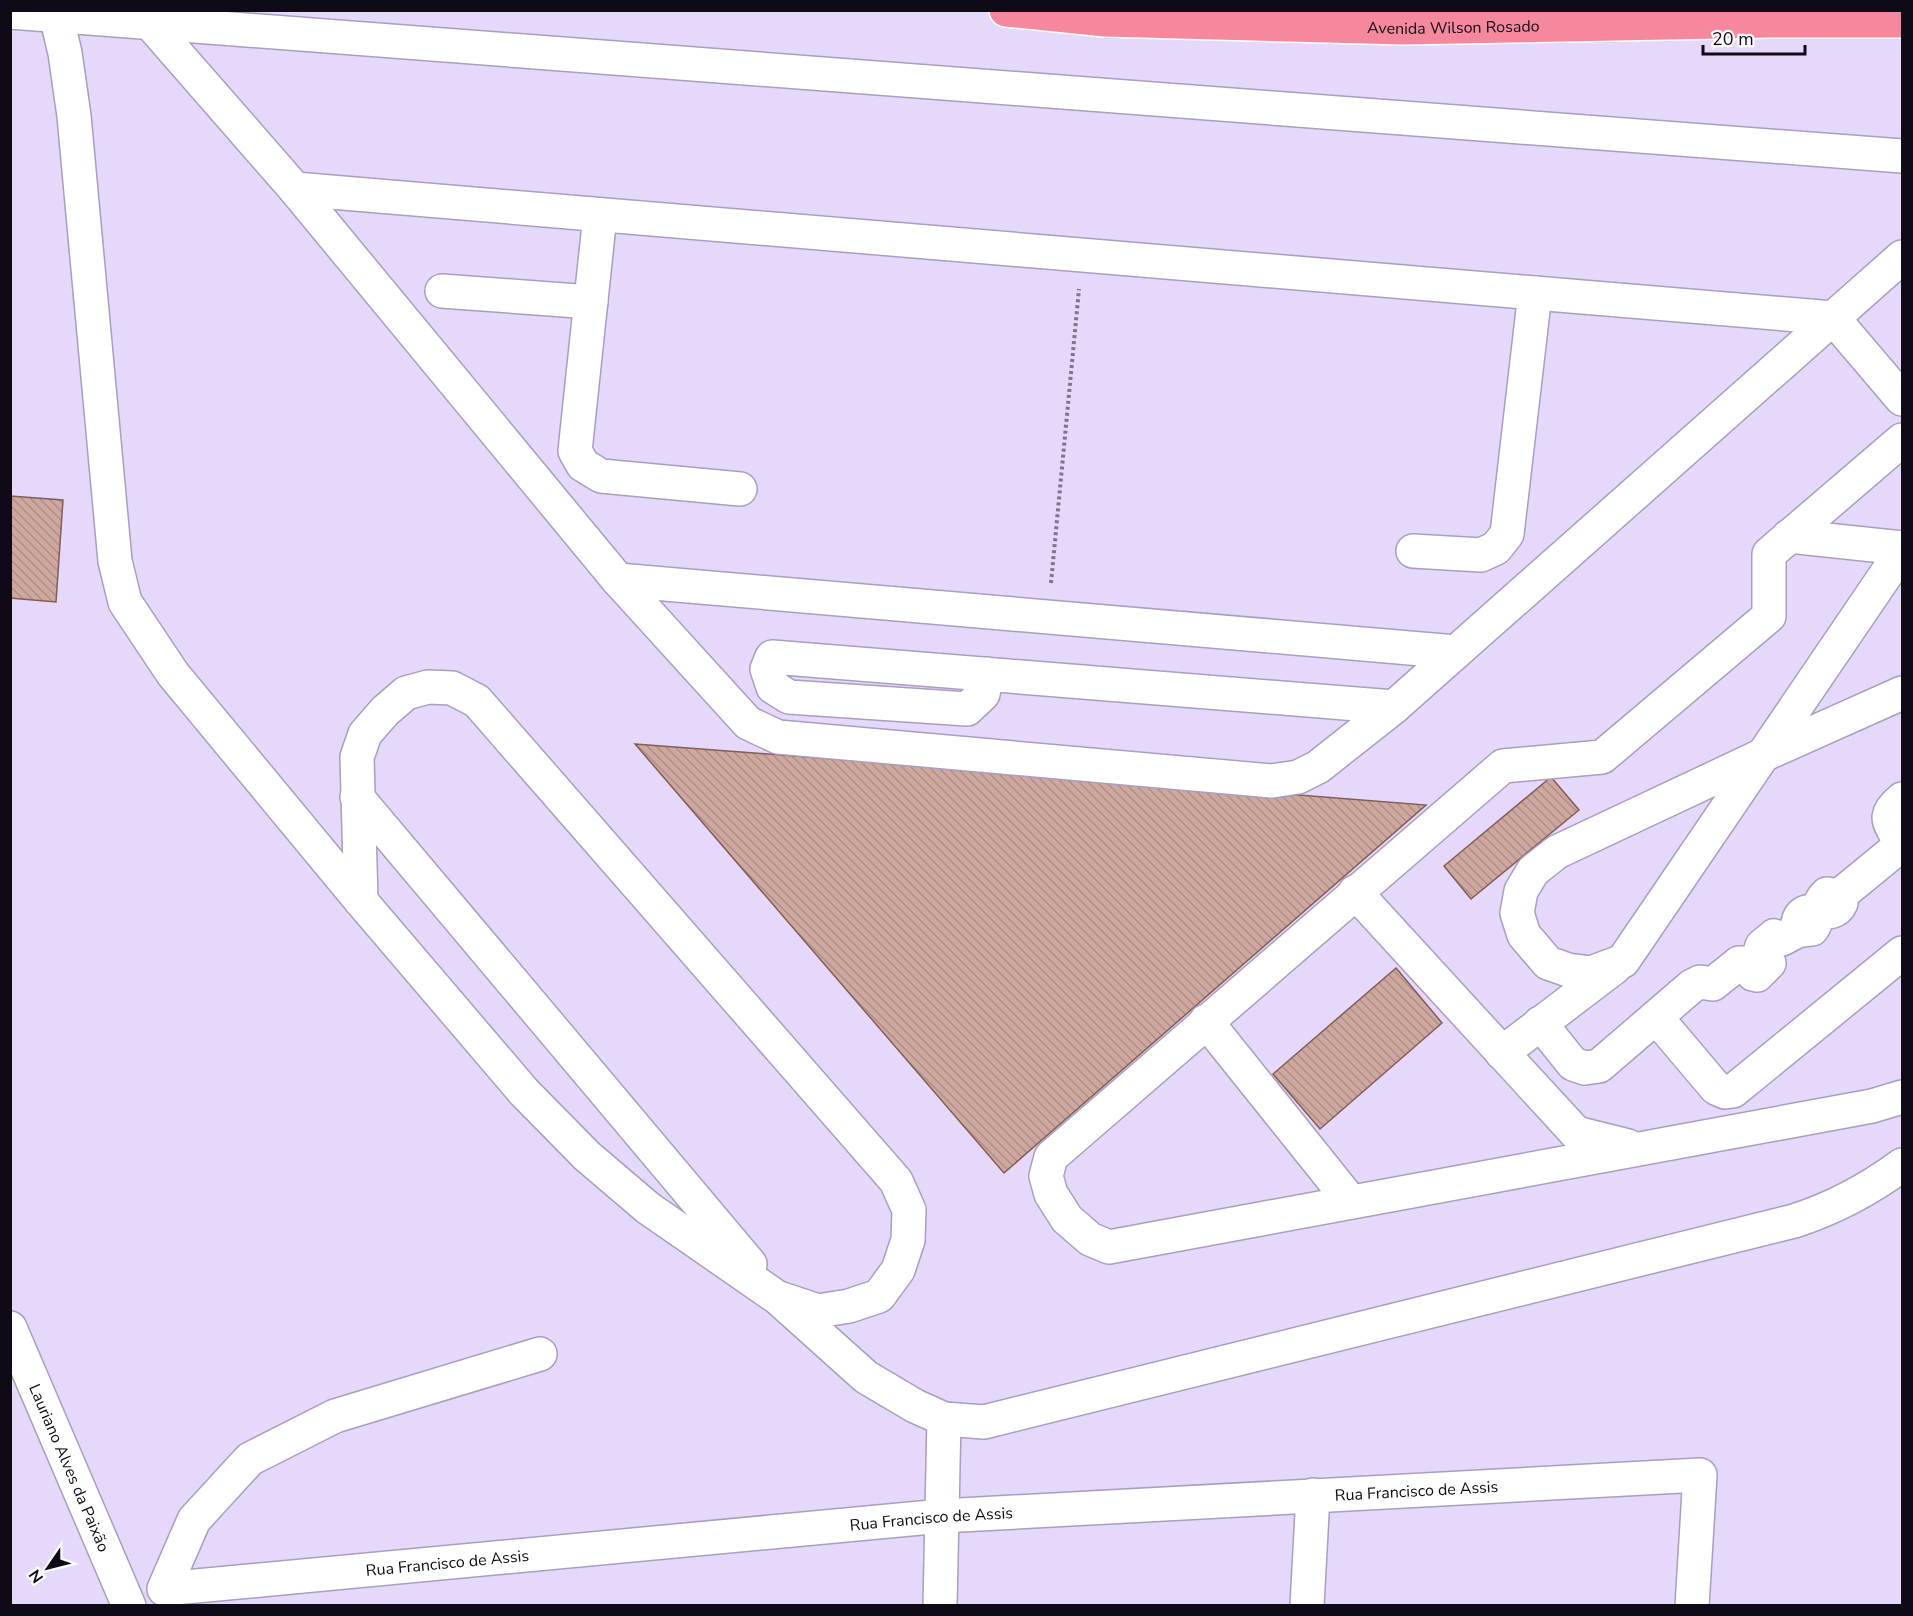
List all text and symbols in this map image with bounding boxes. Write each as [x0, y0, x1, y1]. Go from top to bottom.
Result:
street label: Avenida Wilson Rosado [1367, 15, 1540, 40]
scale bar [1703, 18, 1805, 56]
text: 20 m [1712, 27, 1754, 51]
street label: Lauriano Alves da Paixão [23, 1381, 115, 1556]
street label: Rua Francisco de Assis [1334, 1476, 1499, 1507]
street label: Rua Francisco de Assis [849, 1502, 1013, 1537]
north arrow [18, 1538, 78, 1598]
street label: Rua Francisco de Assis [365, 1545, 530, 1582]
text: N [24, 1565, 49, 1587]

